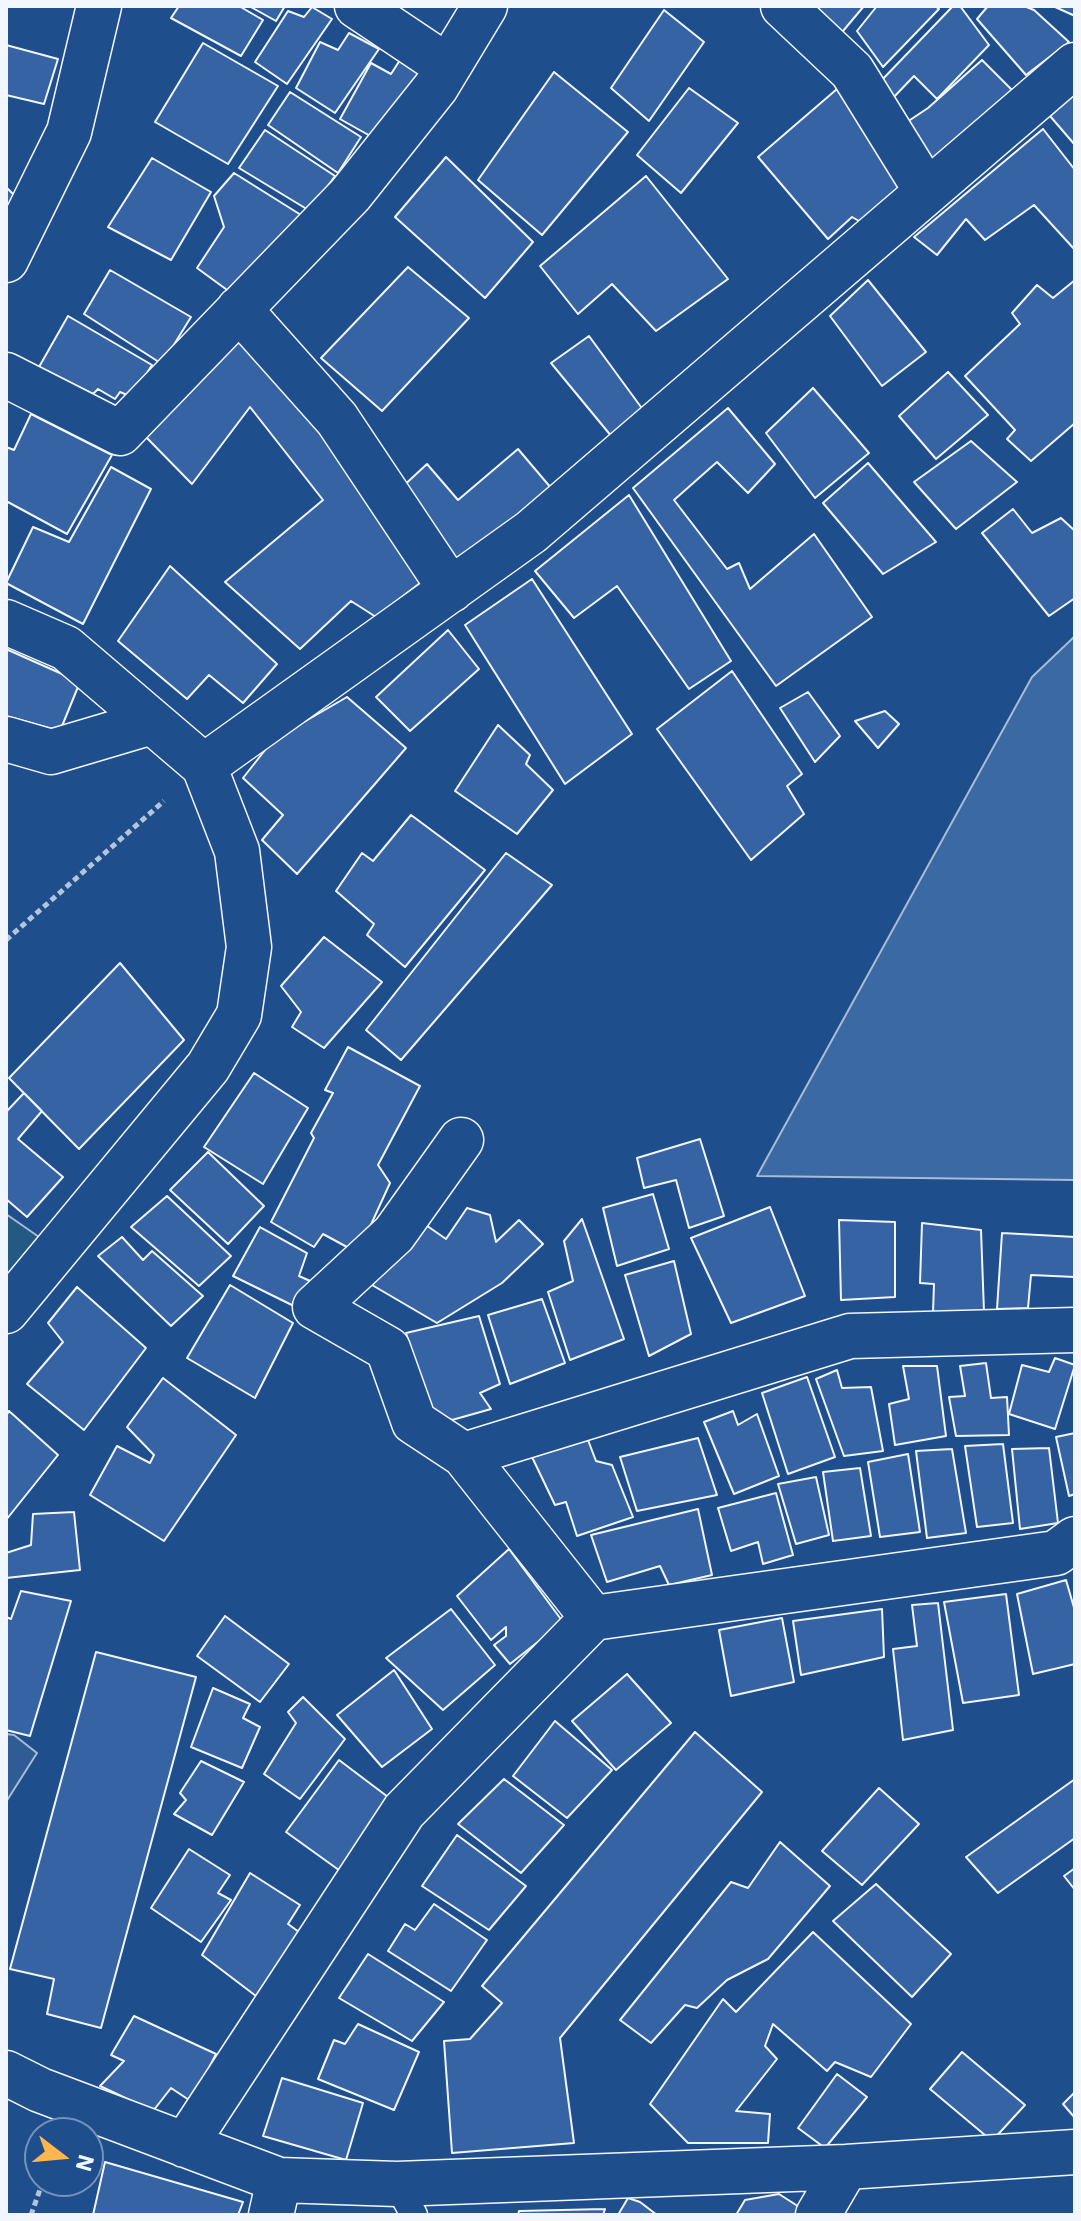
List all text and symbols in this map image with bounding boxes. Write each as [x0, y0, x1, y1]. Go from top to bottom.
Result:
north arrow [24, 2117, 104, 2197]
text: N [69, 2152, 102, 2175]

